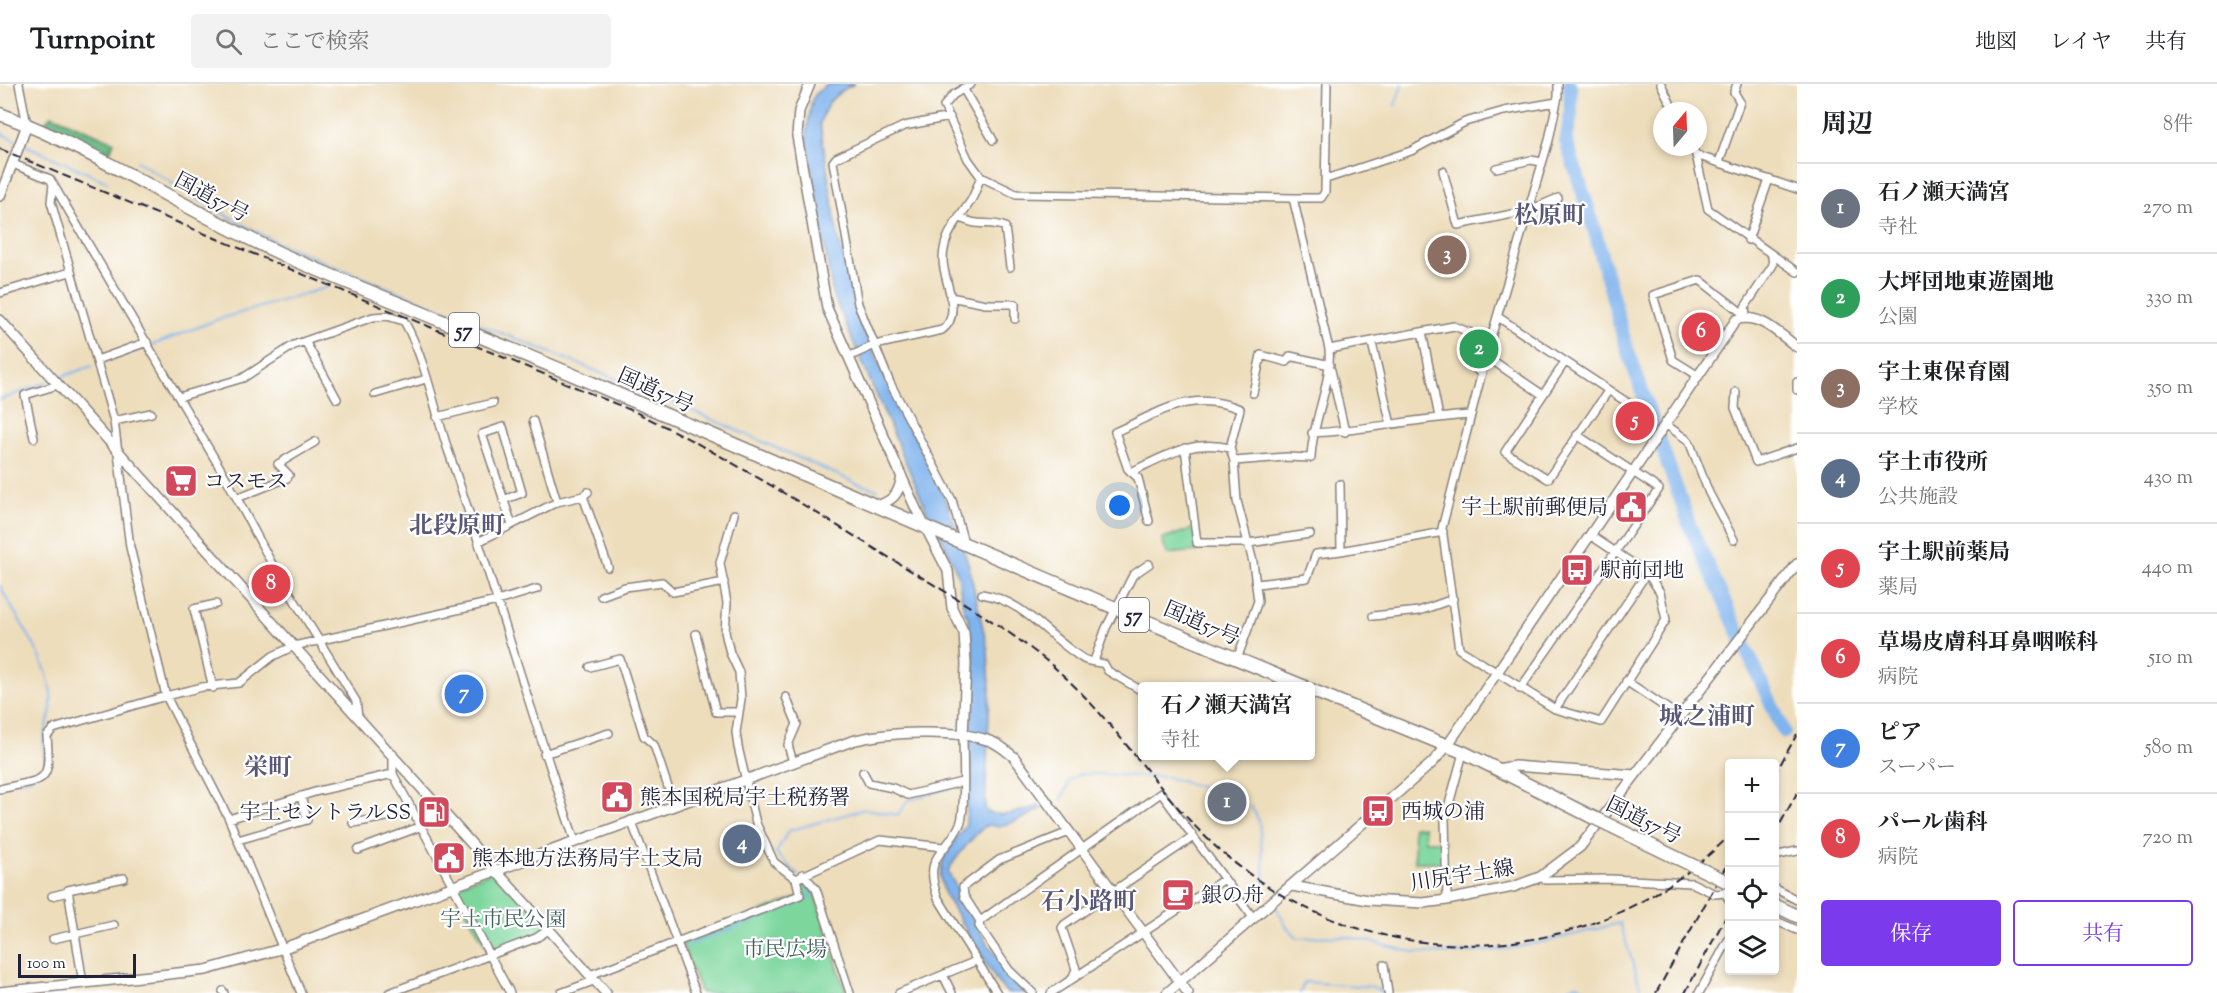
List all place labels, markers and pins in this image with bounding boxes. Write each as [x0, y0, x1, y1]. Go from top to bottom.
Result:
pin: 3 [1428, 232, 1466, 278]
pin: 6 [1682, 310, 1720, 354]
pin: 2 [1460, 326, 1498, 372]
pin: 5 [1616, 398, 1654, 444]
supermarket icon: コスモス [163, 463, 199, 499]
place label: コスモス [204, 468, 288, 498]
public building icon: 宇土駅前郵便局 [1613, 489, 1649, 525]
place label: 宇土駅前郵便局 [1461, 494, 1608, 524]
bus stop icon: 駅前団地 [1559, 552, 1595, 588]
place label: 駅前団地 [1600, 557, 1684, 587]
pin: 8 [252, 562, 290, 606]
pin: 7 [444, 672, 484, 716]
public building icon: 熊本国税局宇土税務署 [599, 779, 635, 815]
pin: 1 [1208, 780, 1246, 824]
place label: 熊本国税局宇土税務署 [640, 784, 850, 814]
bus stop icon: 西城の浦 [1360, 793, 1396, 829]
fuel station icon: 宇土セントラルSS [416, 794, 452, 830]
place label: 西城の浦 [1401, 798, 1485, 828]
place label: 宇土セントラルSS [240, 799, 411, 829]
pin: 4 [722, 822, 762, 867]
public building icon: 熊本地方法務局宇土支局 [431, 840, 467, 876]
place label: 熊本地方法務局宇土支局 [472, 845, 703, 875]
cafe icon: 銀の舟 [1160, 877, 1196, 913]
place label: 銀の舟 [1201, 882, 1264, 912]

